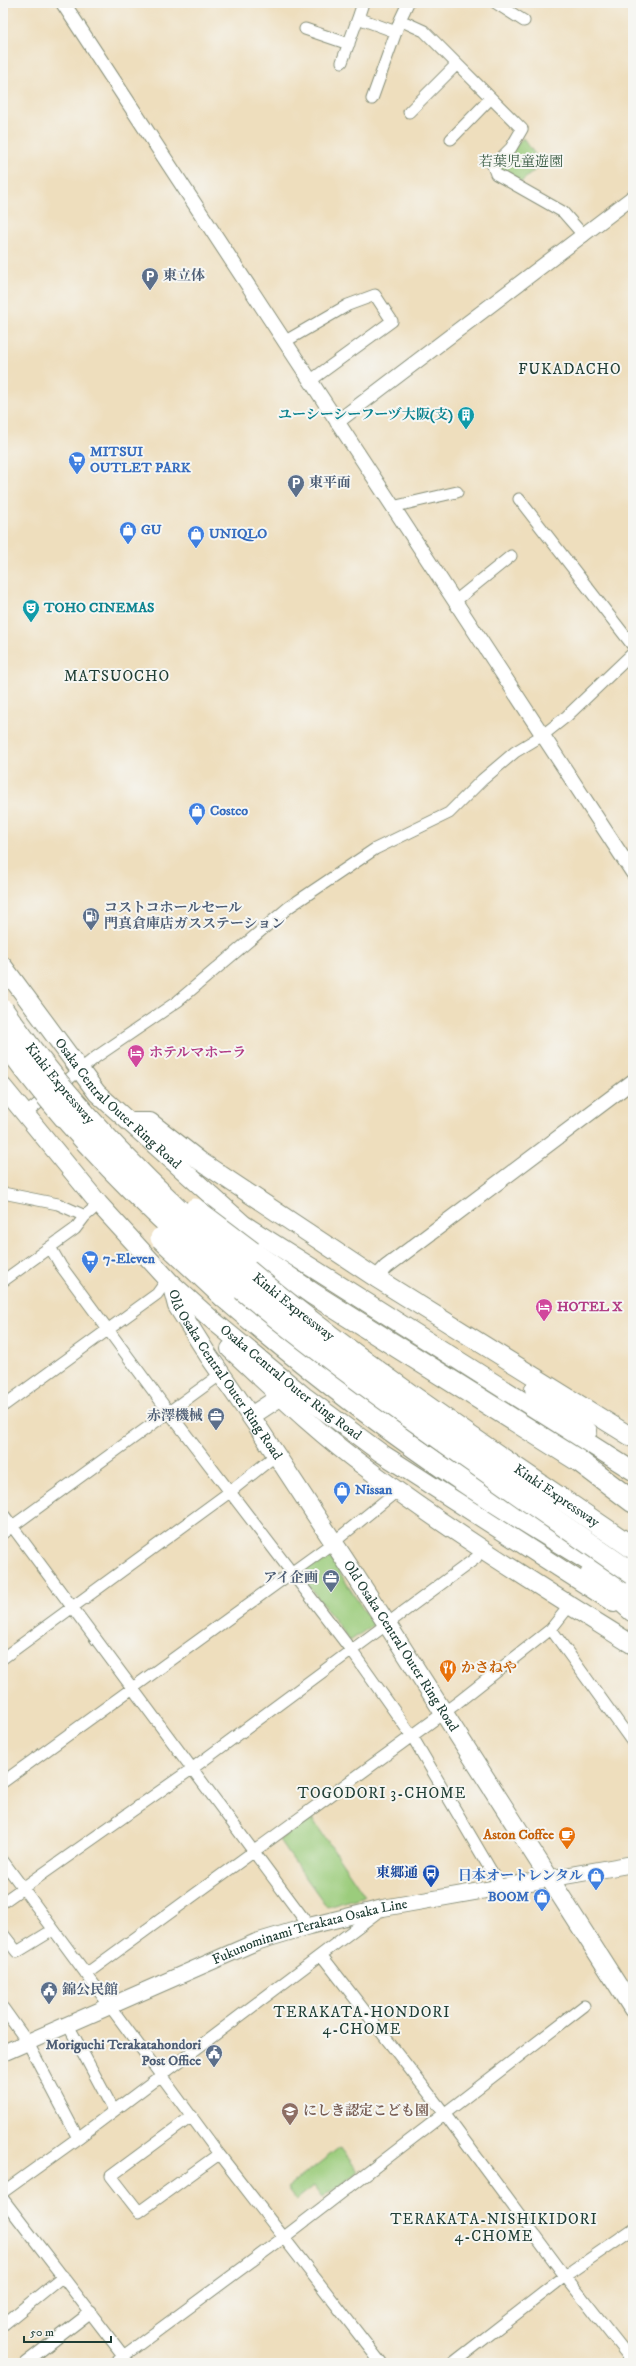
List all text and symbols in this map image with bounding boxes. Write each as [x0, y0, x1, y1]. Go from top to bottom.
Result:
park label: 若葉児童遊園 [479, 153, 563, 171]
parking icon: 東立体 [140, 266, 160, 291]
place label: 東立体 [163, 267, 205, 285]
district label: FUKADACHO [518, 360, 622, 379]
building icon: ユーシーシーフーヅ大阪(支) [456, 405, 476, 430]
place label: ユーシーシーフーヅ大阪(支) [278, 406, 453, 424]
place label: MITSUI OUTLET PARK [90, 443, 192, 477]
supermarket icon: MITSUI OUTLET PARK [67, 450, 87, 475]
parking icon: 東平面 [286, 473, 306, 498]
place label: 東平面 [309, 474, 351, 492]
shop icon: GU [118, 520, 138, 545]
place label: GU [141, 521, 162, 539]
shop icon: UNIQLO [186, 524, 206, 549]
place label: UNIQLO [209, 525, 267, 543]
theatre icon: TOHO CINEMAS [21, 598, 41, 623]
place label: TOHO CINEMAS [43, 599, 154, 617]
district label: MATSUOCHO [64, 667, 170, 686]
shop icon: Costco [187, 801, 207, 826]
place label: Costco [210, 802, 248, 820]
place label: コストコホールセール 門真倉庫店ガスステーション [104, 899, 285, 933]
fuel station icon: コストコホールセール 門真倉庫店ガスステーション [81, 906, 101, 931]
street label: Osaka Central Outer Ring Road [50, 1035, 185, 1173]
street label: Kinki Expressway [21, 1039, 99, 1128]
hotel icon: ホテルマホーラ [126, 1043, 146, 1068]
place label: ホテルマホーラ [149, 1044, 246, 1062]
supermarket icon: 7-Eleven [80, 1249, 100, 1274]
place label: 7-Eleven [103, 1250, 156, 1268]
street label: Kinki Expressway [249, 1269, 338, 1345]
street label: Old Osaka Central Outer Ring Road [164, 1287, 286, 1463]
hotel icon: HOTEL X [534, 1297, 554, 1322]
place label: HOTEL X [557, 1298, 623, 1316]
street label: Osaka Central Outer Ring Road [216, 1321, 365, 1444]
office icon: 赤澤機械 [206, 1406, 226, 1431]
place label: 赤澤機械 [147, 1407, 203, 1425]
street label: Kinki Expressway [510, 1460, 603, 1532]
shop icon: Nissan [332, 1480, 352, 1505]
place label: Nissan [355, 1481, 393, 1499]
street label: Old Osaka Central Outer Ring Road [339, 1557, 463, 1735]
office icon: アイ企画 [321, 1568, 341, 1593]
place label: アイ企画 [263, 1569, 318, 1587]
restaurant icon: かさねや [438, 1658, 458, 1683]
place label: かさねや [461, 1659, 517, 1677]
district label: TOGODORI 3-CHOME [298, 1784, 466, 1803]
cafe icon: Aston Coffee [557, 1825, 577, 1850]
place label: Aston Coffee [482, 1826, 554, 1844]
bus stop icon: 東郷通 [421, 1863, 441, 1888]
place label: 東郷通 [376, 1864, 418, 1882]
shop icon: 日本オートレンタル [586, 1866, 606, 1891]
place label: 日本オートレンタル [458, 1867, 583, 1885]
shop icon: BOOM [532, 1887, 552, 1912]
place label: BOOM [488, 1888, 529, 1906]
street label: Fukunominami Terakata Osaka Line [210, 1895, 409, 1969]
public building icon: 錦公民館 [39, 1980, 59, 2005]
place label: 錦公民館 [62, 1981, 118, 1999]
district label: TERAKATA-HONDORI 4-CHOME [274, 2003, 450, 2039]
place label: Moriguchi Terakatahondori Post Office [46, 2036, 201, 2070]
public building icon: Moriguchi Terakatahondori Post Office [204, 2043, 224, 2068]
school or university icon: にしき認定こども園 [280, 2101, 300, 2126]
place label: にしき認定こども園 [303, 2102, 429, 2120]
district label: TERAKATA-NISHIKIDORI 4-CHOME [390, 2210, 598, 2246]
scale bar [24, 2318, 111, 2344]
text: 50 m [30, 2325, 54, 2340]

